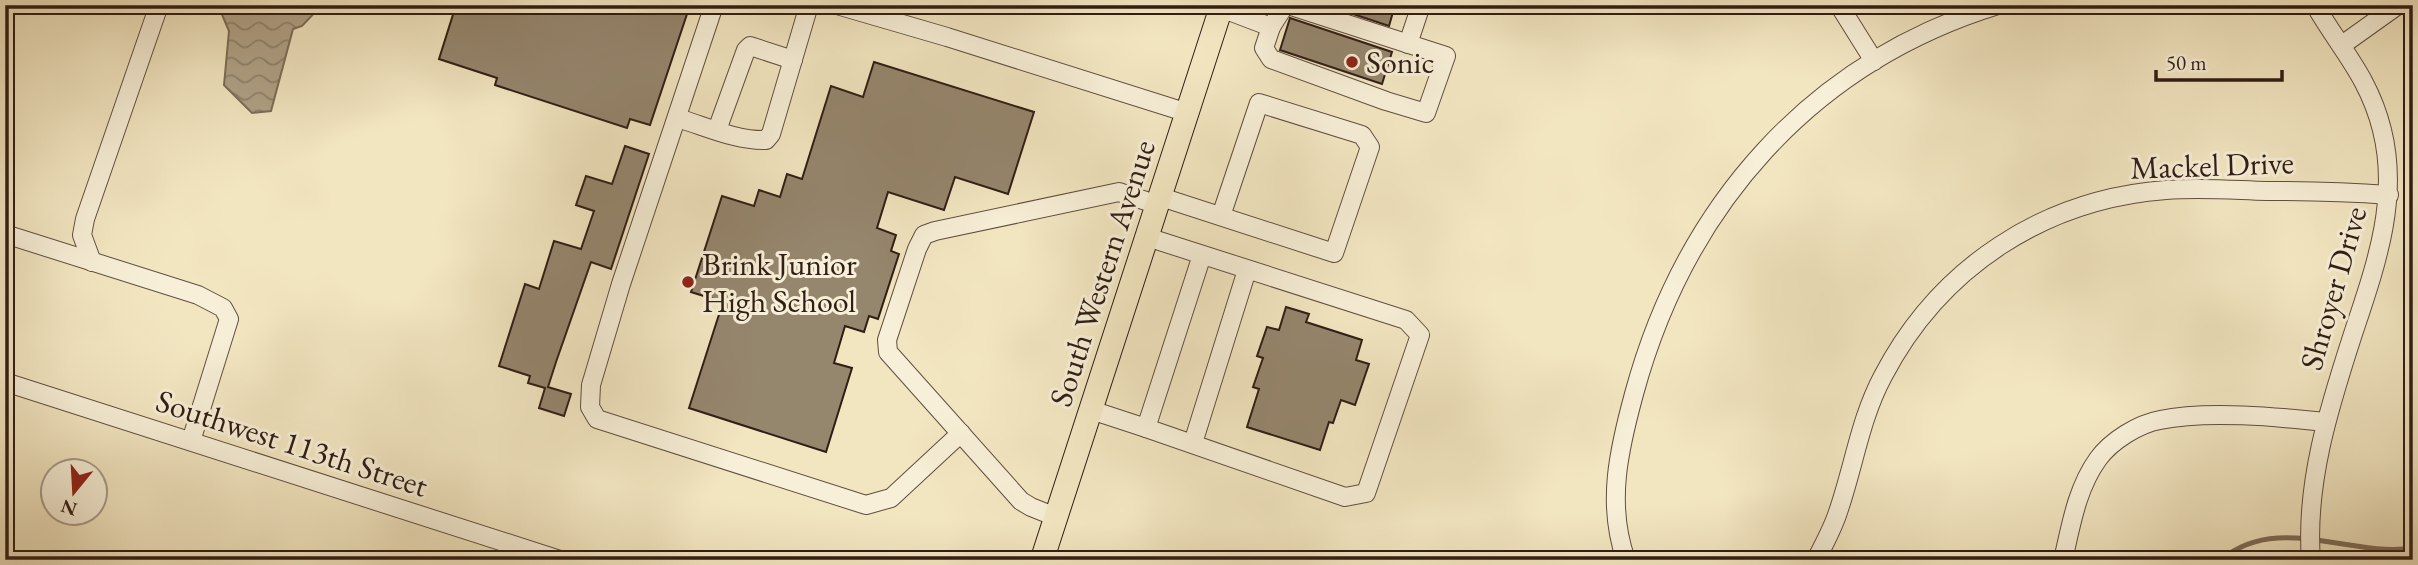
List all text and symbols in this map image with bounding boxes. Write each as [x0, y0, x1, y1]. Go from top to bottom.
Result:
scale bar [2156, 38, 2282, 82]
place label: Sonic [1366, 41, 1434, 83]
text: 50 m [2166, 49, 2207, 76]
marker: Sonic [1344, 54, 1360, 70]
street label: South Western Avenue [1039, 134, 1165, 412]
street label: Mackel Drive [2129, 141, 2295, 189]
street label: Shroyer Drive [2290, 201, 2376, 375]
place label: Brink Junior High School [702, 243, 857, 322]
marker: Brink Junior High School [680, 274, 696, 290]
street label: Southwest 113th Street [151, 379, 433, 507]
north arrow [38, 456, 108, 526]
text: N [57, 493, 80, 522]

